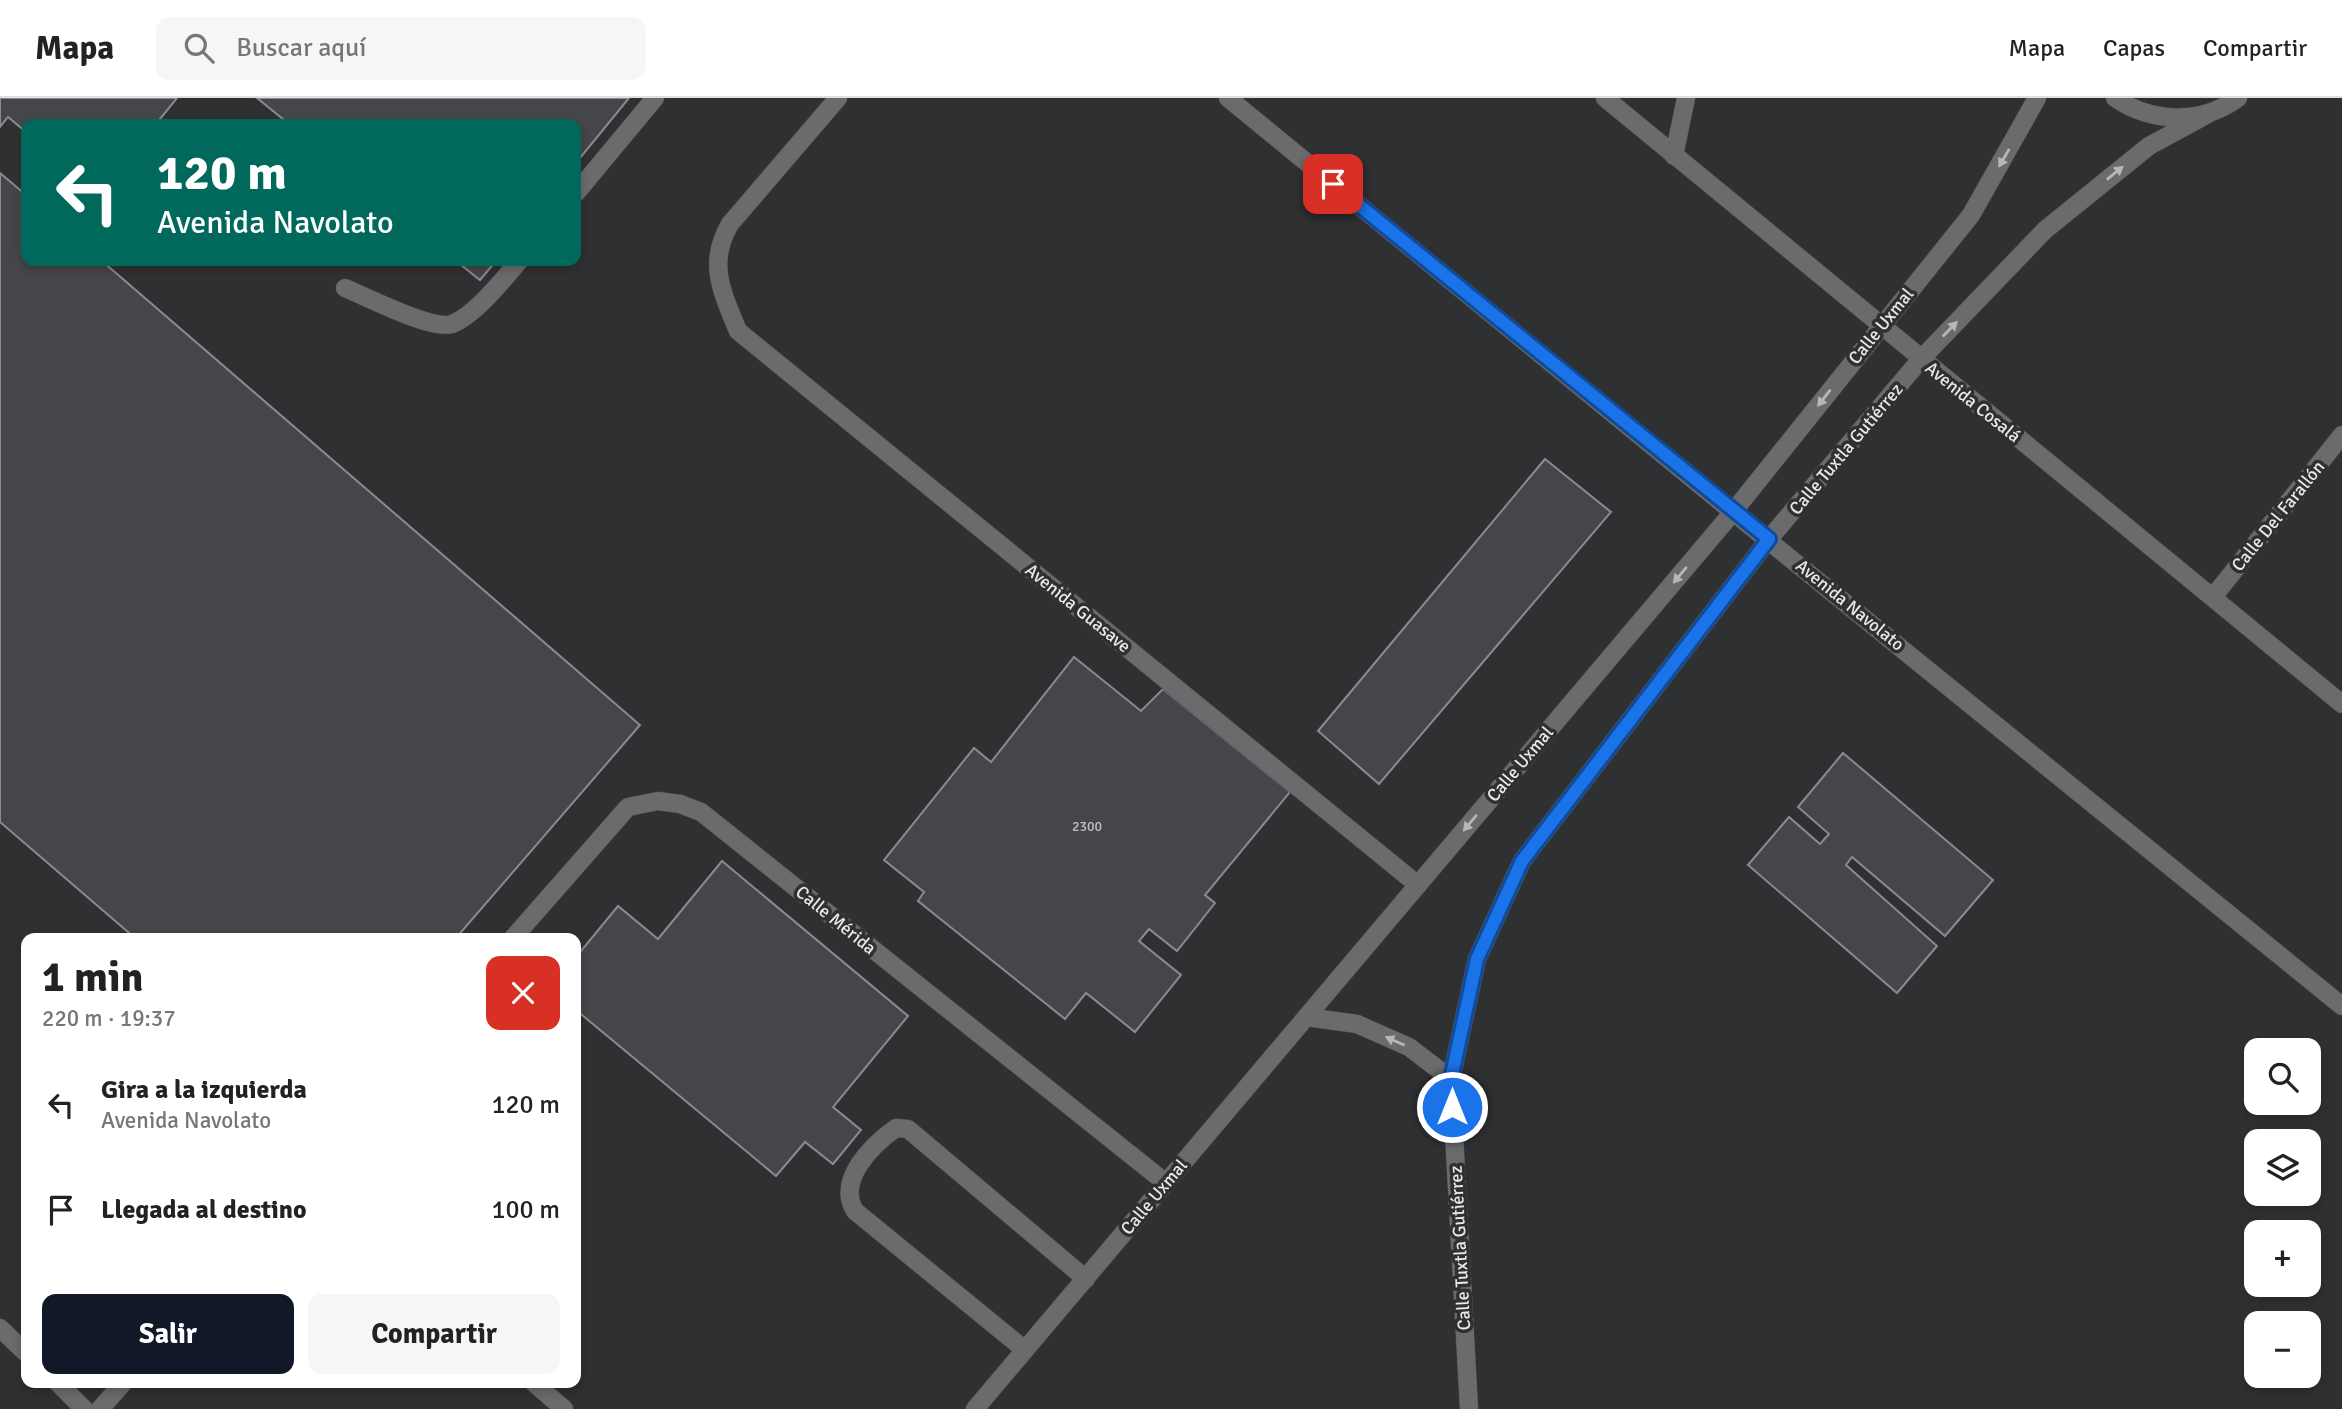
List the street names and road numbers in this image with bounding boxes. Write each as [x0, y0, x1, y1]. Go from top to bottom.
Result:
street label: Calle Uxmal [1844, 283, 1918, 369]
street label: Avenida Cosalá [1921, 357, 2025, 447]
street label: Calle Tuxtla Gutiérrez [1785, 379, 1907, 519]
street label: Calle Del Farallón [2227, 456, 2329, 576]
street label: Avenida Navolato [1791, 555, 1909, 655]
street label: Avenida Guasave [1021, 559, 1135, 657]
street label: Calle Uxmal [1482, 722, 1558, 806]
street label: Calle Mérida [791, 881, 881, 959]
street label: Calle Uxmal [1116, 1155, 1192, 1239]
street label: Calle Tuxtla Gutiérrez [1445, 1165, 1475, 1331]

